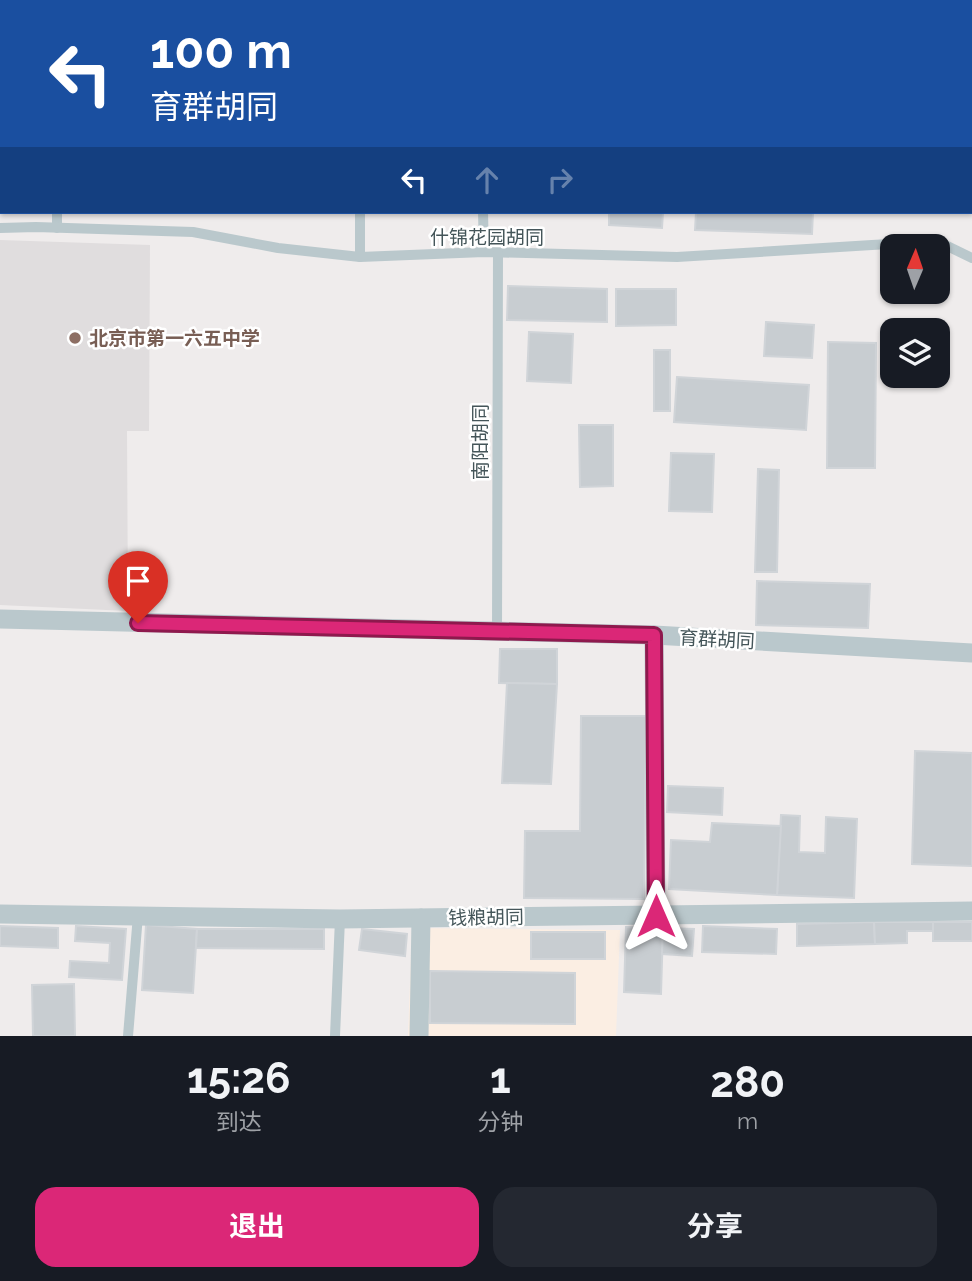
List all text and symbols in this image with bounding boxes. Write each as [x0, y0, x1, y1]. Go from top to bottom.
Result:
text: 100 m [150, 22, 292, 79]
icon: left [35, 28, 126, 119]
text: 育群胡同 [150, 88, 278, 125]
icon: left [395, 161, 433, 199]
icon: ahead [468, 161, 506, 199]
icon: right [541, 161, 579, 199]
street label: 什锦花园胡同 [430, 226, 544, 248]
north arrow [880, 234, 950, 304]
map controls [880, 234, 950, 388]
button: layers [880, 318, 950, 388]
place label: 北京市第一六五中学 [89, 327, 260, 349]
marker: 北京市第一六五中学 [67, 330, 83, 346]
street label: 南阳胡同 [469, 404, 491, 480]
pin [108, 551, 168, 623]
icon: arrive [119, 562, 157, 600]
street label: 育群胡同 [678, 626, 756, 652]
position arrow [619, 879, 693, 953]
street label: 钱粮胡同 [448, 905, 524, 929]
text: 15:26 [187, 1054, 290, 1103]
text: 1 [490, 1054, 511, 1103]
text: 280 [710, 1058, 785, 1107]
text: m [737, 1107, 758, 1134]
text: 到达 [216, 1108, 262, 1135]
text: 分钟 [477, 1108, 523, 1135]
button: 退出 [35, 1187, 479, 1267]
button: 分享 [493, 1187, 937, 1267]

